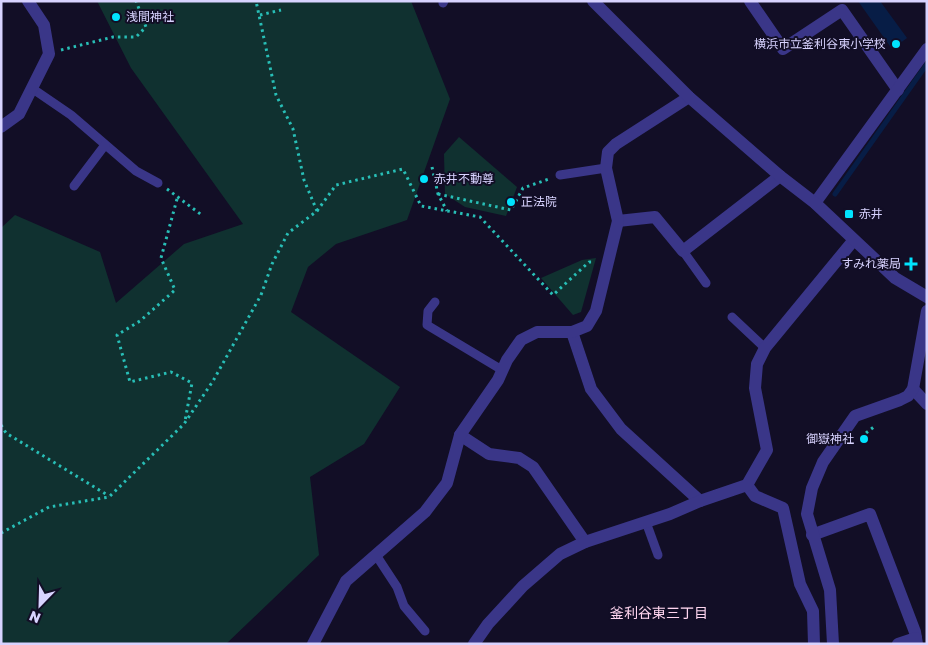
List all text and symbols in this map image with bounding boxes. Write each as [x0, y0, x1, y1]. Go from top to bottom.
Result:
place label: 浅間神社 [126, 9, 174, 24]
marker: 浅間神社 [110, 11, 122, 23]
place label: 横浜市立釜利谷東小学校 [754, 36, 886, 51]
marker: 横浜市立釜利谷東小学校 [890, 38, 902, 50]
place label: 赤井不動尊 [434, 171, 494, 186]
marker: 赤井不動尊 [418, 173, 430, 185]
place label: 正法院 [521, 194, 557, 209]
marker: 正法院 [505, 196, 517, 208]
place label: 赤井 [859, 206, 883, 221]
marker: 赤井 [843, 208, 855, 220]
place label: すみれ薬局 [841, 256, 901, 271]
marker: すみれ薬局 [905, 258, 917, 270]
place label: 御嶽神社 [806, 431, 854, 446]
marker: 御嶽神社 [858, 433, 870, 445]
north arrow [15, 580, 65, 630]
district label: 釜利谷東三丁目 [610, 604, 708, 621]
text: N [27, 608, 43, 627]

